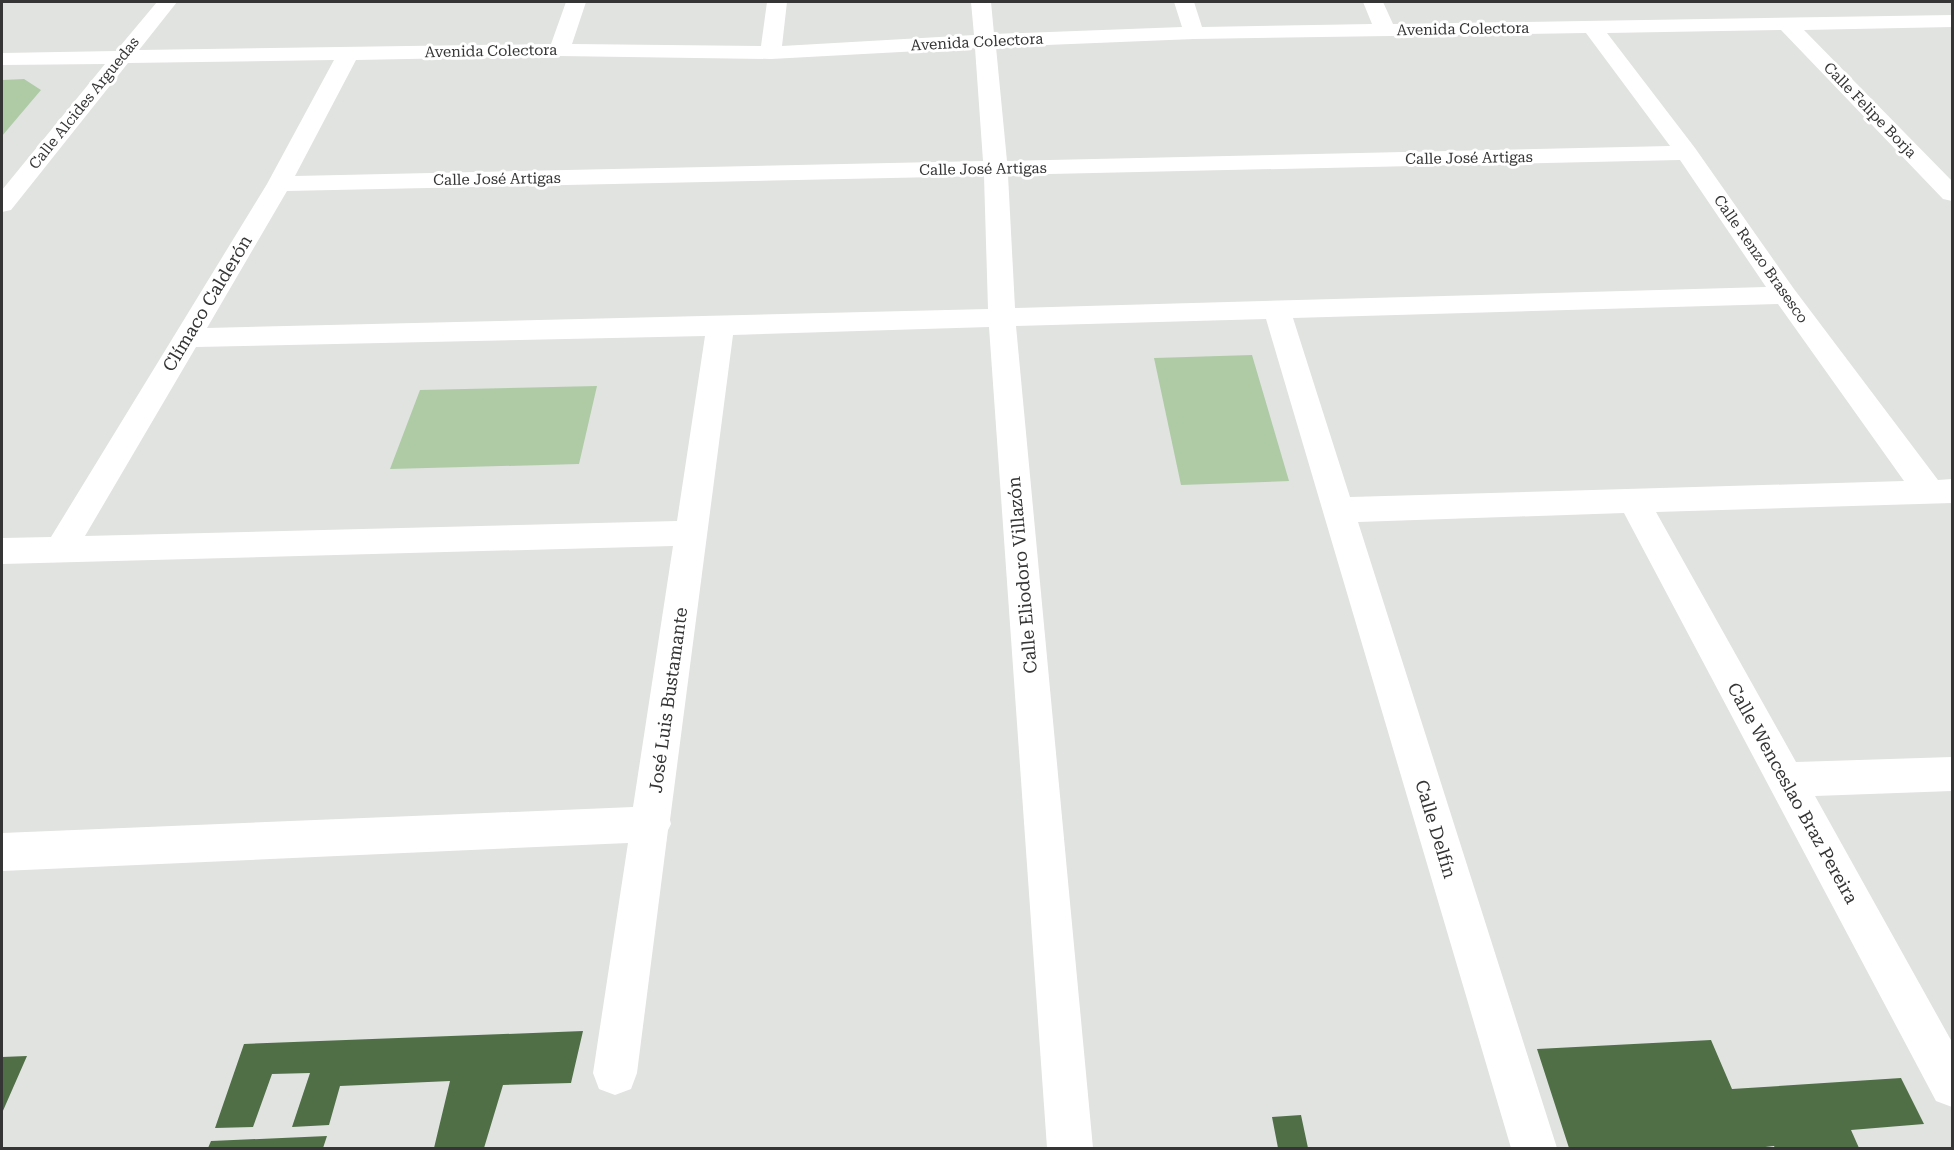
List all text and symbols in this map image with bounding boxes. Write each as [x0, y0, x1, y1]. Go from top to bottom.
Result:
street label: Avenida Colectora [1396, 19, 1530, 39]
street label: Avenida Colectora [910, 30, 1044, 54]
street label: Calle Alcides Arguedas [25, 33, 143, 173]
street label: Avenida Colectora [424, 41, 558, 61]
street label: Calle Felipe Borja [1820, 58, 1920, 162]
street label: Calle José Artigas [1405, 148, 1533, 168]
street label: Calle José Artigas [919, 159, 1047, 179]
street label: Calle José Artigas [433, 169, 561, 189]
street label: Calle Renzo Brasesco [1710, 191, 1812, 327]
street label: Clímaco Calderón [158, 231, 256, 375]
street label: Calle Eliodoro Villazón [1003, 475, 1041, 674]
street label: José Luis Bustamante [645, 606, 691, 794]
street label: Calle Wenceslao Braz Pereira [1723, 679, 1863, 907]
street label: Calle Delfín [1411, 777, 1461, 881]

